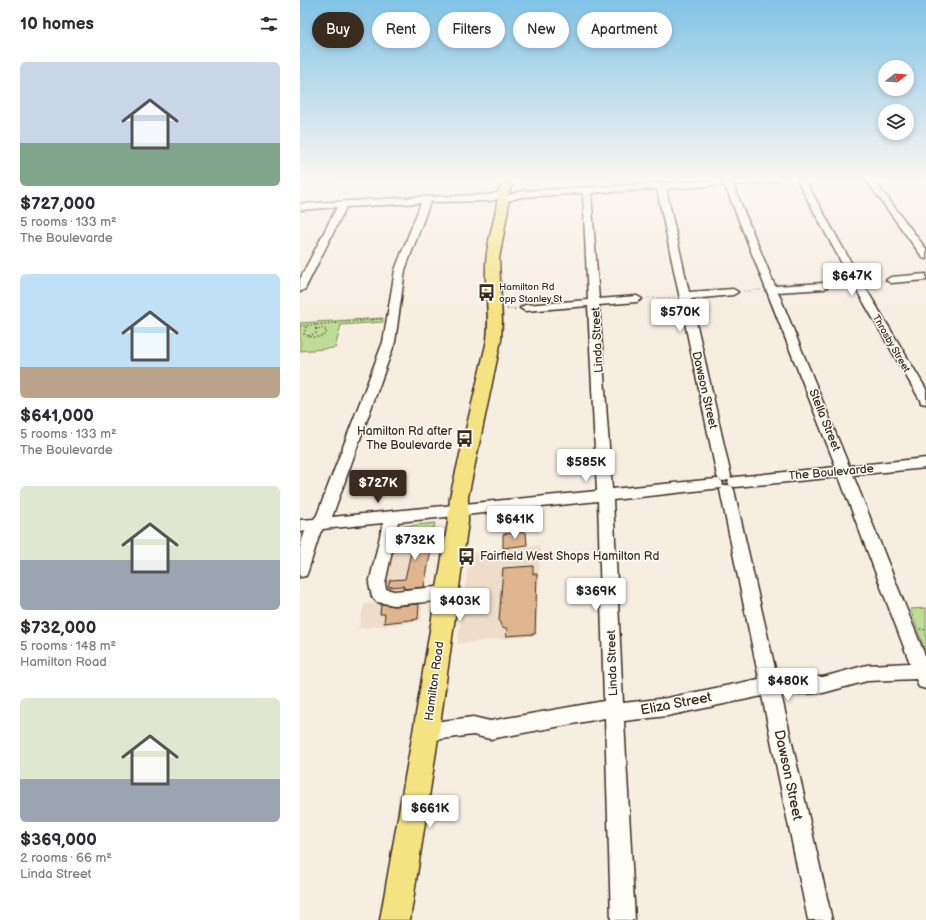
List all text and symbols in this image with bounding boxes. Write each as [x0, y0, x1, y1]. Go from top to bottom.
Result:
chip: Buy [312, 12, 364, 48]
chip: Rent [372, 12, 430, 48]
chip: Filters [438, 12, 505, 48]
chip: New [513, 12, 569, 48]
chip: Apartment [577, 12, 672, 48]
icon: filters [258, 13, 280, 35]
text: 10 homes [20, 14, 94, 34]
north arrow [878, 60, 914, 96]
map controls [878, 60, 914, 140]
icon: home [114, 88, 186, 160]
button: layers [878, 104, 914, 140]
text: $727,000 [20, 194, 95, 214]
text: 5 rooms · 133 m² [20, 214, 117, 230]
text: The Boulevarde [20, 230, 113, 246]
pin: $647K [824, 263, 880, 297]
text: $647K [832, 268, 872, 284]
place label: Hamilton Rd opp Stanley St [499, 281, 562, 305]
bus stop icon: Hamilton Rd opp Stanley St [476, 282, 496, 302]
pin: $570K [652, 299, 708, 333]
icon: home [114, 300, 186, 372]
text: $570K [660, 304, 700, 320]
street label: Linda Street [588, 306, 607, 373]
street label: Throsby Street [870, 313, 912, 374]
street label: Dawson Street [688, 350, 721, 431]
street label: Stella Street [805, 387, 844, 454]
text: $641,000 [20, 406, 94, 426]
place label: Hamilton Rd after The Boulevarde [357, 424, 453, 453]
text: 5 rooms · 133 m² [20, 426, 117, 442]
bus stop icon: Hamilton Rd after The Boulevarde [455, 428, 475, 448]
text: The Boulevarde [20, 442, 113, 458]
pin: $585K [558, 449, 614, 483]
text: $585K [566, 454, 606, 470]
street label: The Boulevarde [788, 461, 874, 484]
pin: $727K [350, 470, 406, 504]
text: $727K [358, 475, 398, 491]
pin: $641K [487, 506, 543, 540]
text: $641K [496, 511, 534, 527]
icon: home [114, 512, 186, 584]
pin: $732K [387, 527, 443, 561]
text: $732K [395, 532, 435, 548]
bus stop icon: Fairfield West Shops Hamilton Rd [457, 546, 477, 566]
place label: Fairfield West Shops Hamilton Rd [480, 549, 659, 564]
pin: $369K [568, 578, 624, 612]
text: $369K [576, 583, 616, 599]
pin: $403K [432, 588, 488, 622]
text: $403K [440, 593, 480, 609]
text: $732,000 [20, 618, 96, 638]
street label: Linda Street [604, 629, 621, 696]
text: 5 rooms · 148 m² [20, 638, 116, 654]
street label: Hamilton Road [421, 640, 448, 722]
text: Hamilton Road [20, 654, 107, 670]
pin: $480K [760, 668, 816, 702]
text: $480K [768, 673, 808, 689]
street label: Eliza Street [639, 688, 714, 719]
icon: home [114, 724, 186, 796]
street label: Dawson Street [771, 728, 807, 823]
pin: $661K [402, 795, 458, 829]
text: $661K [411, 800, 449, 816]
text: $369,000 [20, 830, 97, 850]
text: 2 rooms · 66 m² [20, 850, 112, 866]
text: Linda Street [20, 866, 92, 882]

